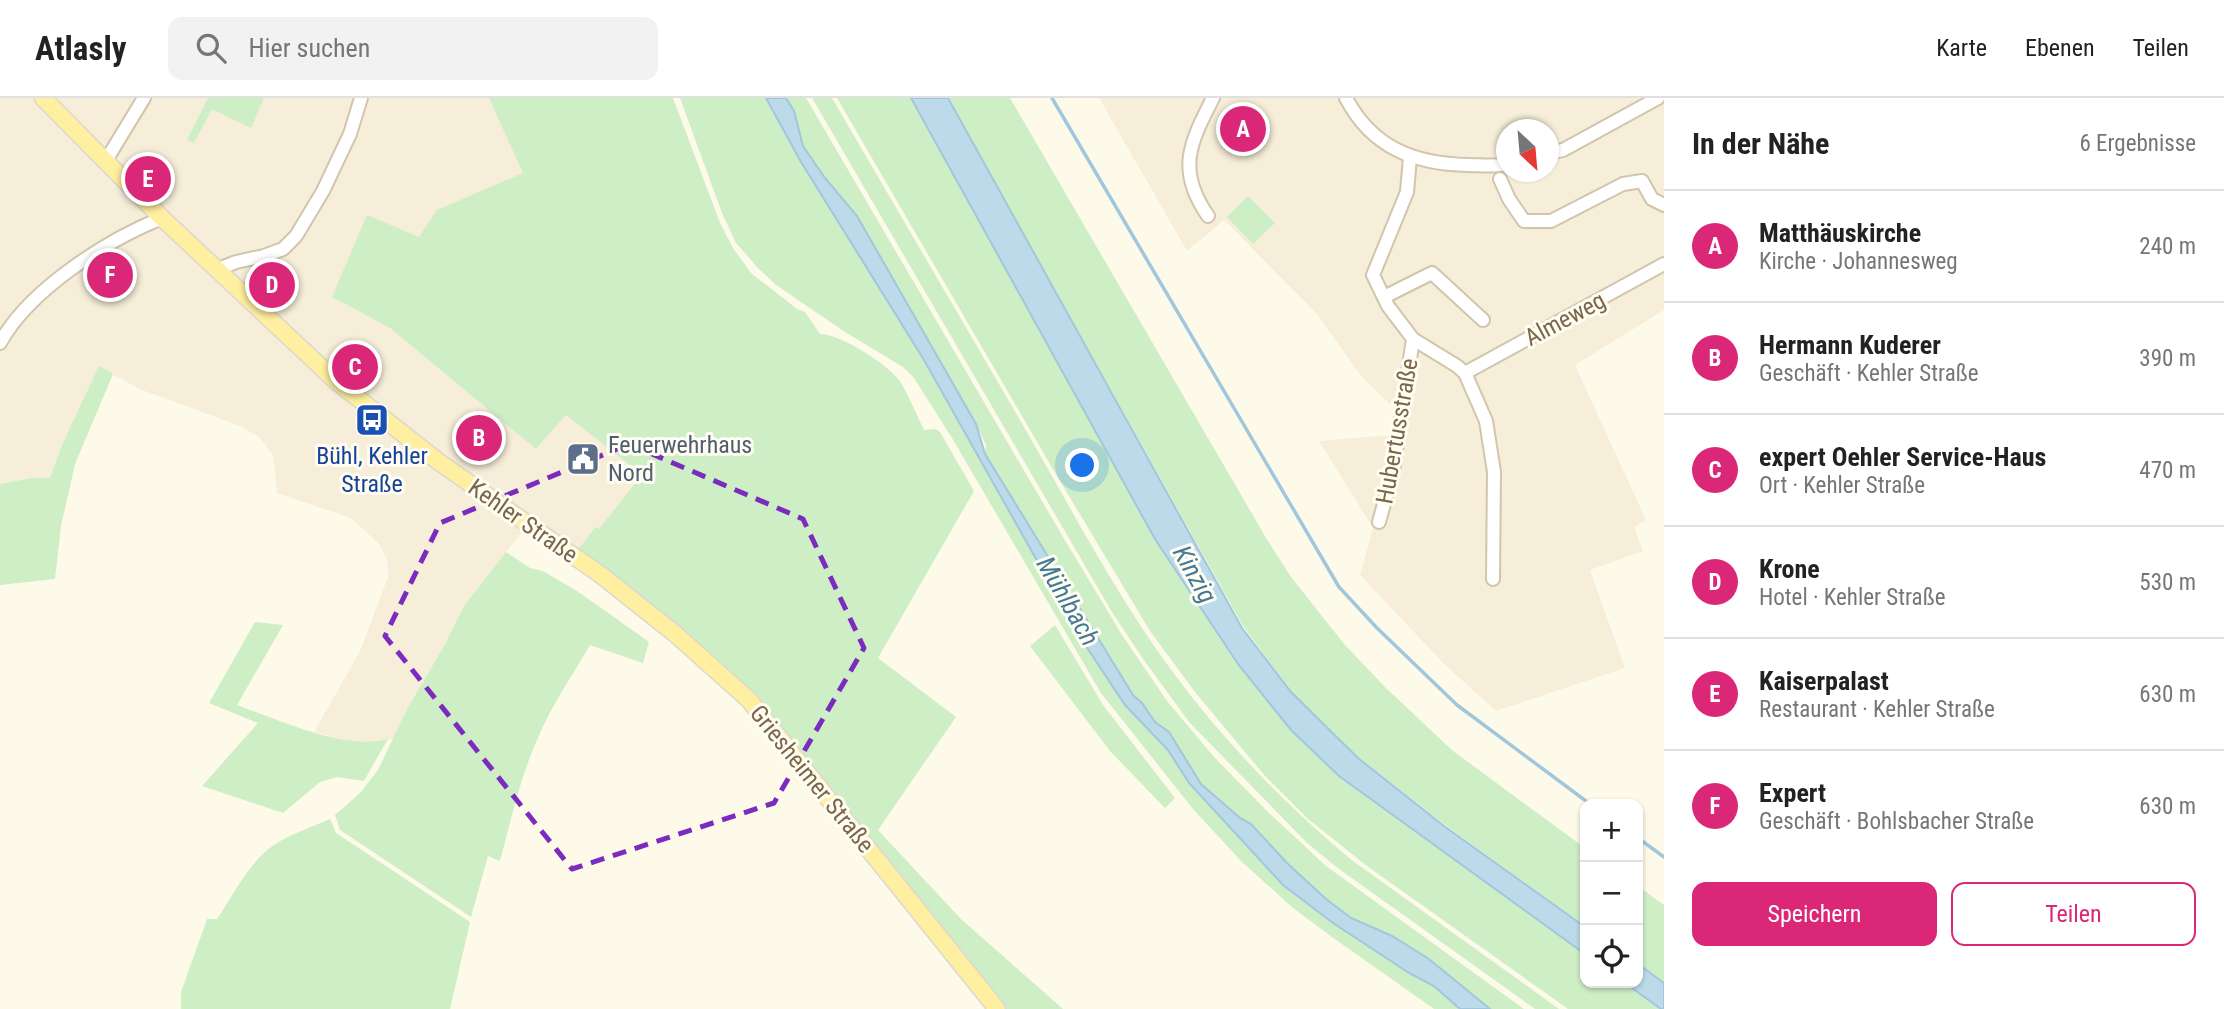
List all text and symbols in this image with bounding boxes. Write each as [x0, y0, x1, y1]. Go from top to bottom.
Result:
search box [168, 17, 658, 80]
text: Atlasly [35, 29, 126, 68]
icon: search [192, 29, 230, 67]
text: Hier suchen [248, 33, 370, 63]
text: Karte [1936, 34, 1987, 62]
text: Ebenen [2025, 34, 2095, 62]
text: Teilen [2133, 34, 2189, 62]
pin: A [1220, 103, 1266, 155]
north arrow [1496, 119, 1559, 182]
text: In der Nähe [1692, 126, 1829, 161]
text: 6 Ergebnisse [2079, 130, 2196, 157]
pin: E [125, 153, 171, 205]
text: Matthäuskirche [1759, 218, 1921, 248]
text: A [1708, 233, 1722, 260]
text: 240 m [2139, 233, 2196, 260]
text: Kirche · Johannesweg [1759, 248, 1958, 275]
pin: F [87, 249, 133, 301]
pin: D [249, 259, 295, 311]
street label: Almeweg [1520, 286, 1610, 352]
text: Hermann Kuderer [1759, 330, 1941, 360]
pin: C [332, 341, 378, 393]
text: B [1709, 345, 1721, 372]
text: 390 m [2139, 345, 2196, 372]
street label: Hubertusstraße [1370, 356, 1424, 506]
text: Geschäft · Kehler Straße [1759, 360, 1978, 387]
bus stop icon: Bühl, Kehler Straße [353, 401, 391, 439]
pin: B [456, 412, 502, 464]
place label: Feuerwehrhaus Nord [608, 431, 752, 487]
public building icon: Feuerwehrhaus Nord [564, 440, 602, 478]
place label: Bühl, Kehler Straße [316, 442, 428, 498]
text: expert Oehler Service-Haus [1759, 442, 2046, 472]
your location [1065, 448, 1099, 482]
text: C [1708, 457, 1722, 484]
text: 470 m [2139, 457, 2196, 484]
text: Ort · Kehler Straße [1759, 472, 1925, 499]
street label: Kehler Straße [463, 473, 583, 569]
water label: Kinzig [1167, 540, 1223, 608]
water label: Mühlbach [1031, 551, 1105, 651]
text: Krone [1759, 554, 1820, 584]
text: D [1709, 569, 1722, 596]
text: 530 m [2139, 569, 2196, 596]
text: Hotel · Kehler Straße [1759, 584, 1945, 611]
text: Kaiserpalast [1759, 666, 1889, 696]
text: E [1709, 681, 1721, 708]
text: 630 m [2139, 681, 2196, 708]
text: Restaurant · Kehler Straße [1759, 696, 1995, 723]
street label: Griesheimer Straße [744, 700, 880, 858]
text: Expert [1759, 778, 1826, 808]
text: F [1710, 793, 1720, 820]
text: 630 m [2139, 793, 2196, 820]
map controls [1580, 799, 1643, 988]
button: + [1580, 799, 1643, 862]
text: Geschäft · Bohlsbacher Straße [1759, 808, 2034, 835]
button: − [1580, 862, 1643, 925]
button: Speichern [1692, 882, 1937, 946]
button: Teilen [1951, 882, 2196, 946]
button: locate [1580, 925, 1643, 988]

